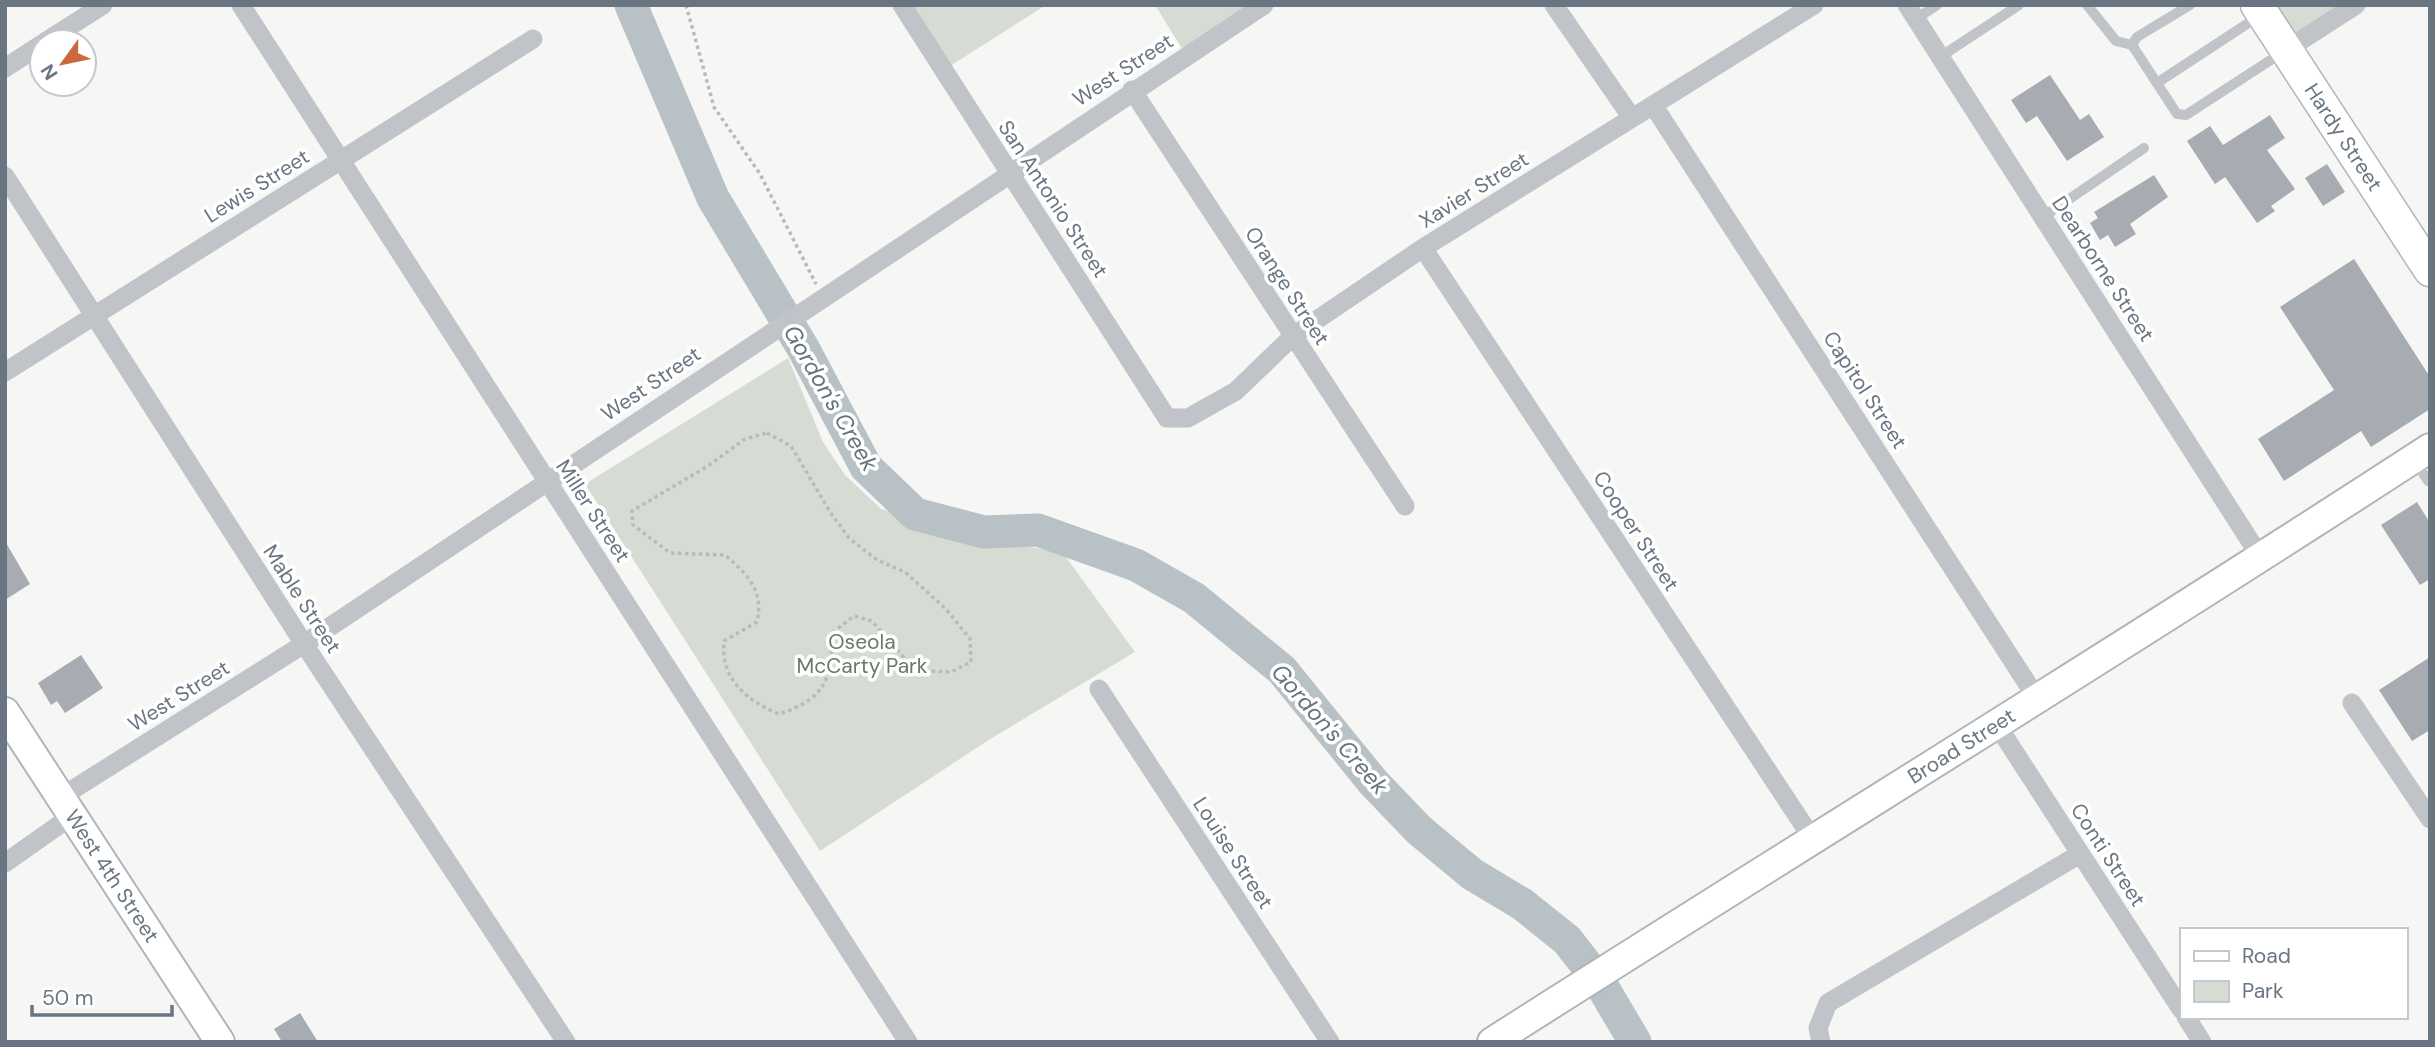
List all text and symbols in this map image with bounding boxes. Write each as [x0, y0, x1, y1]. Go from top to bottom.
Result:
street label: West Street [1067, 27, 1179, 113]
north arrow [28, 28, 98, 98]
text: N [35, 59, 63, 85]
street label: Hardy Street [2298, 78, 2389, 197]
street label: San Antonio Street [992, 115, 1114, 283]
street label: Lewis Street [199, 143, 315, 229]
street label: Xavier Street [1414, 145, 1534, 235]
street label: Dearborne Street [2046, 191, 2160, 347]
street label: Orange Street [1238, 221, 1336, 351]
water label: Gordon's Creek [777, 320, 885, 477]
street label: Capitol Street [1817, 326, 1913, 454]
street label: West Street [596, 340, 706, 428]
street label: Miller Street [549, 454, 637, 568]
street label: Cooper Street [1587, 466, 1685, 596]
street label: Mable Street [257, 539, 347, 659]
park label: Oseola McCarty Park [797, 628, 928, 680]
street label: West Street [123, 654, 235, 738]
water label: Gordon's Creek [1265, 657, 1395, 801]
street label: Broad Street [1902, 702, 2021, 791]
street label: Louise Street [1186, 792, 1280, 914]
street label: Conti Street [2064, 798, 2152, 912]
street label: West 4th Street [58, 804, 166, 948]
legend [2180, 928, 2407, 1019]
text: Road [2242, 942, 2291, 970]
scale bar [32, 974, 172, 1018]
text: Park [2242, 977, 2284, 1005]
text: 50 m [42, 984, 93, 1012]

